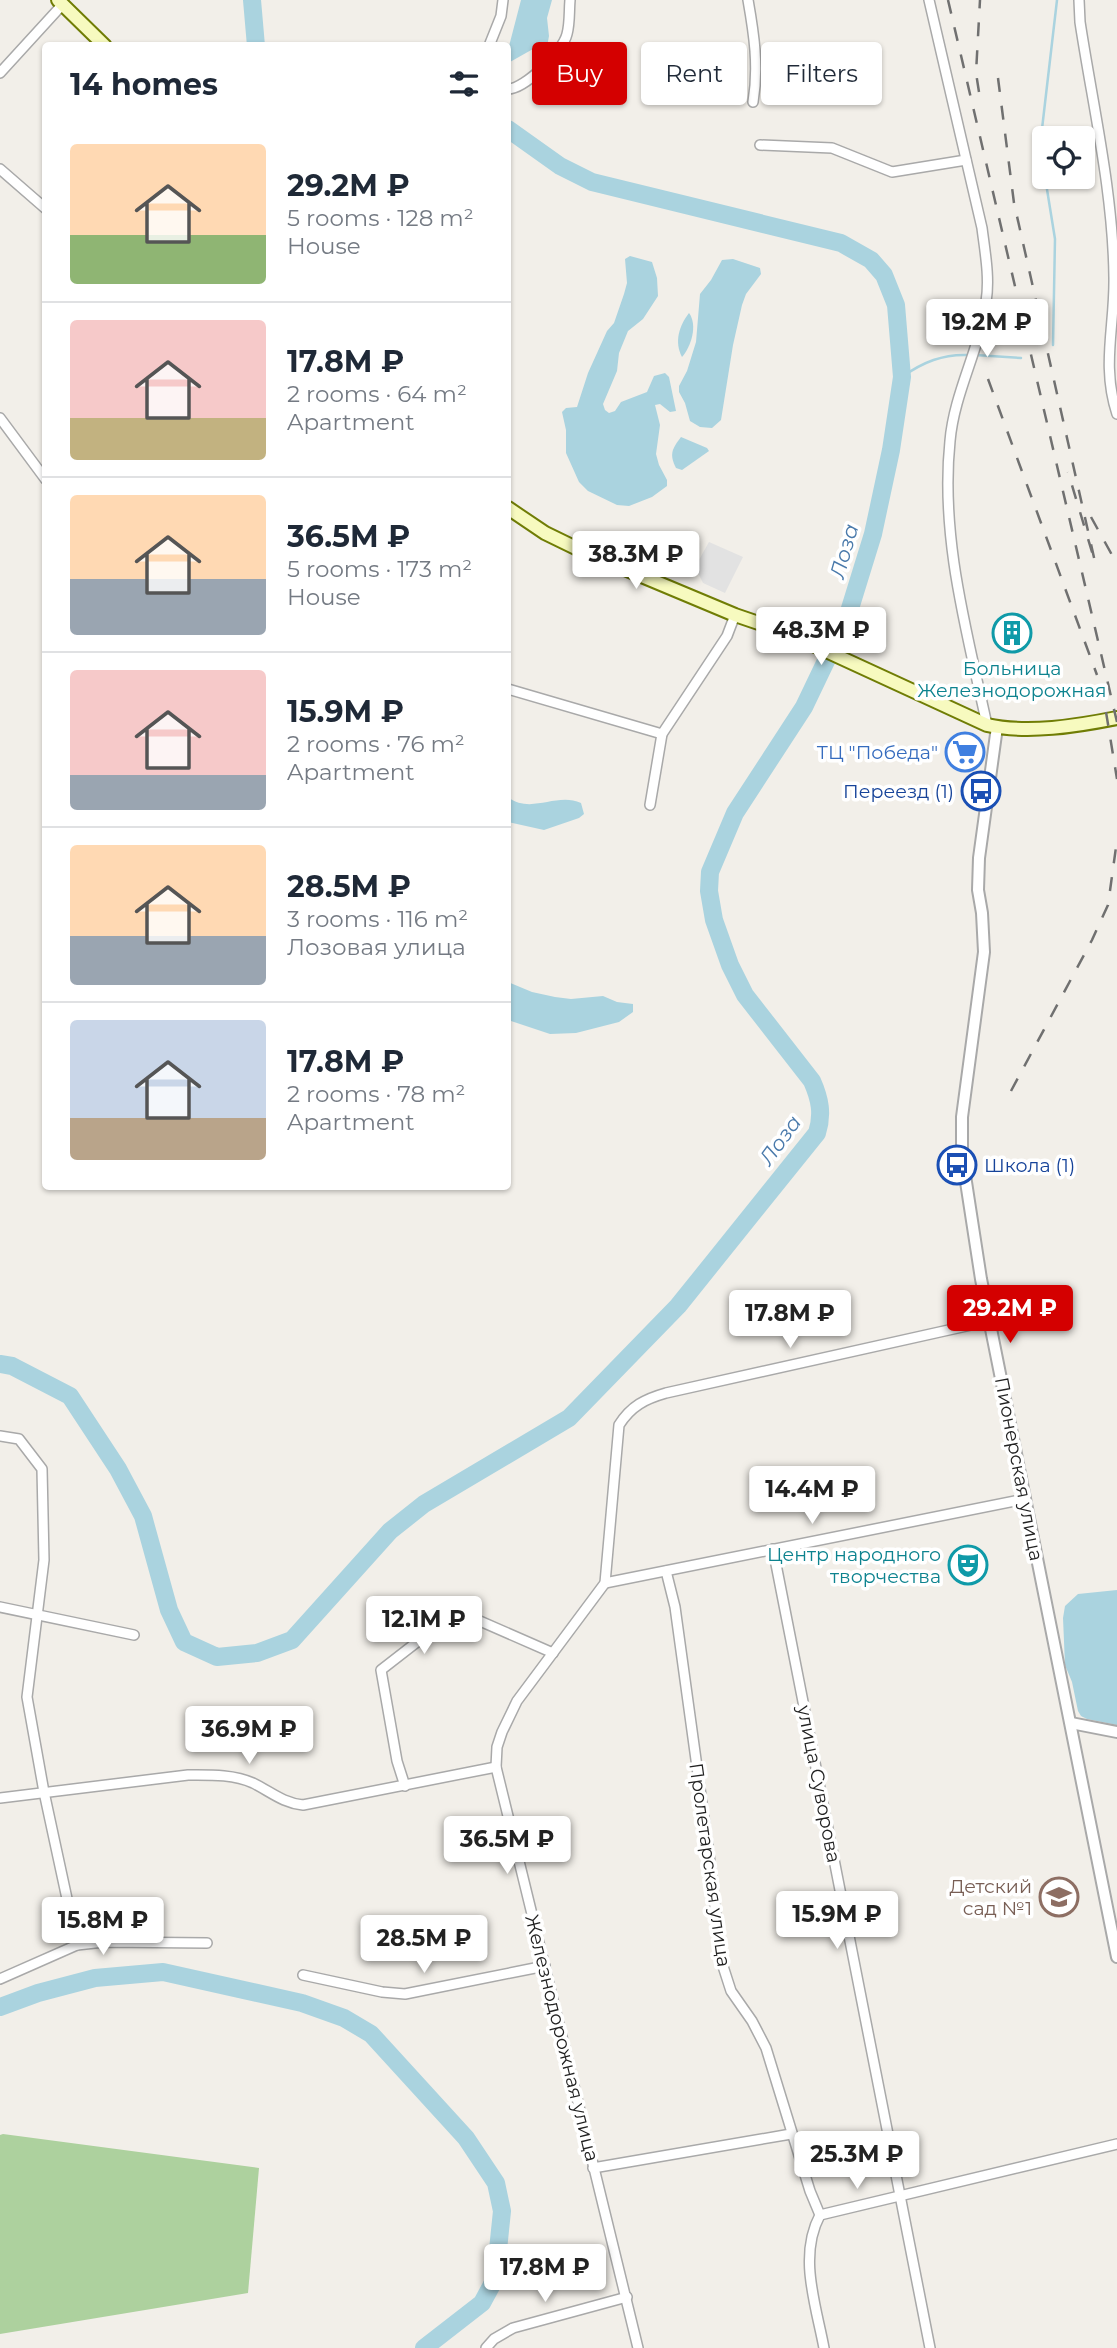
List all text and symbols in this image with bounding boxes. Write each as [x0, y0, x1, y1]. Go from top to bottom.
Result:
chip: Buy [532, 42, 627, 105]
chip: Rent [641, 42, 747, 105]
chip: Filters [761, 42, 882, 105]
icon: filters [445, 65, 483, 103]
text: 14 homes [70, 66, 218, 103]
map controls [1032, 126, 1095, 189]
button: locate [1032, 126, 1095, 189]
text: 29.2M ₽ [287, 167, 410, 204]
icon: home [126, 172, 210, 256]
text: 5 rooms · 128 m² [287, 204, 474, 232]
text: House [287, 232, 361, 260]
pin: 19.2M ₽ [922, 300, 1052, 359]
text: 19.2M ₽ [942, 308, 1032, 336]
text: 17.8M ₽ [287, 343, 404, 380]
icon: home [126, 348, 210, 432]
text: 2 rooms · 64 m² [287, 380, 467, 408]
text: Apartment [287, 408, 415, 436]
text: 36.5M ₽ [287, 518, 410, 555]
water label: Лоза [824, 521, 864, 582]
icon: home [126, 523, 210, 607]
pin: 38.3M ₽ [571, 532, 701, 591]
text: 38.3M ₽ [588, 540, 684, 568]
text: 5 rooms · 173 m² [287, 555, 472, 583]
text: House [287, 583, 361, 611]
pin: 48.3M ₽ [756, 608, 886, 667]
building icon: Больница Железнодорожная [991, 612, 1033, 654]
text: 48.3M ₽ [772, 616, 870, 644]
place label: Больница Железнодорожная [917, 657, 1107, 702]
text: 15.9M ₽ [287, 693, 404, 730]
icon: home [126, 698, 210, 782]
text: 2 rooms · 76 m² [287, 730, 465, 758]
supermarket icon: ТЦ "Победа" [944, 731, 986, 773]
place label: ТЦ "Победа" [817, 741, 938, 764]
text: Apartment [287, 758, 415, 786]
bus stop icon: Переезд (1) [960, 770, 1002, 812]
place label: Переезд (1) [843, 780, 954, 803]
text: 28.5M ₽ [287, 868, 411, 905]
icon: home [126, 873, 210, 957]
text: 3 rooms · 116 m² [287, 905, 468, 933]
text: Лозовая улица [287, 933, 466, 961]
text: 17.8M ₽ [287, 1043, 404, 1080]
icon: home [126, 1048, 210, 1132]
text: 2 rooms · 78 m² [287, 1080, 465, 1108]
text: Apartment [287, 1108, 415, 1136]
water label: Лоза [753, 1110, 806, 1171]
bus stop icon: Школа (1) [936, 1144, 978, 1186]
place label: Школа (1) [984, 1154, 1075, 1177]
pin: 29.2M ₽ [945, 1286, 1075, 1345]
pin: 17.8M ₽ [725, 1290, 855, 1350]
text: 29.2M ₽ [963, 1294, 1057, 1322]
text: 17.8M ₽ [745, 1299, 835, 1327]
street label: Пионерская улица [990, 1375, 1048, 1563]
pin: 14.4M ₽ [747, 1466, 877, 1526]
text: 14.4M ₽ [765, 1475, 859, 1503]
place label: Центр народного творчества [767, 1543, 941, 1588]
theatre icon: Центр народного творчества [947, 1544, 989, 1586]
pin: 12.1M ₽ [359, 1596, 489, 1656]
text: 12.1M ₽ [382, 1605, 466, 1633]
street label: улица Суворова [792, 1702, 846, 1865]
pin: 36.9M ₽ [184, 1706, 314, 1766]
text: 36.9M ₽ [201, 1715, 297, 1743]
street label: Пролетарская улица [684, 1762, 736, 1968]
pin: 36.5M ₽ [442, 1816, 572, 1876]
text: 36.5M ₽ [460, 1825, 554, 1853]
place label: Детский сад №1 [949, 1875, 1032, 1920]
school or university icon: Детский сад №1 [1038, 1876, 1080, 1918]
pin: 15.9M ₽ [772, 1892, 902, 1951]
pin: 15.8M ₽ [38, 1898, 168, 1957]
text: 15.9M ₽ [792, 1900, 882, 1928]
text: 15.8M ₽ [58, 1906, 148, 1934]
street label: Железнодорожная улица [520, 1912, 604, 2164]
pin: 28.5M ₽ [359, 1916, 489, 1975]
text: 28.5M ₽ [376, 1924, 472, 1952]
pin: 25.3M ₽ [792, 2132, 922, 2191]
text: 25.3M ₽ [810, 2140, 904, 2168]
pin: 17.8M ₽ [480, 2244, 610, 2304]
text: 17.8M ₽ [500, 2253, 590, 2281]

